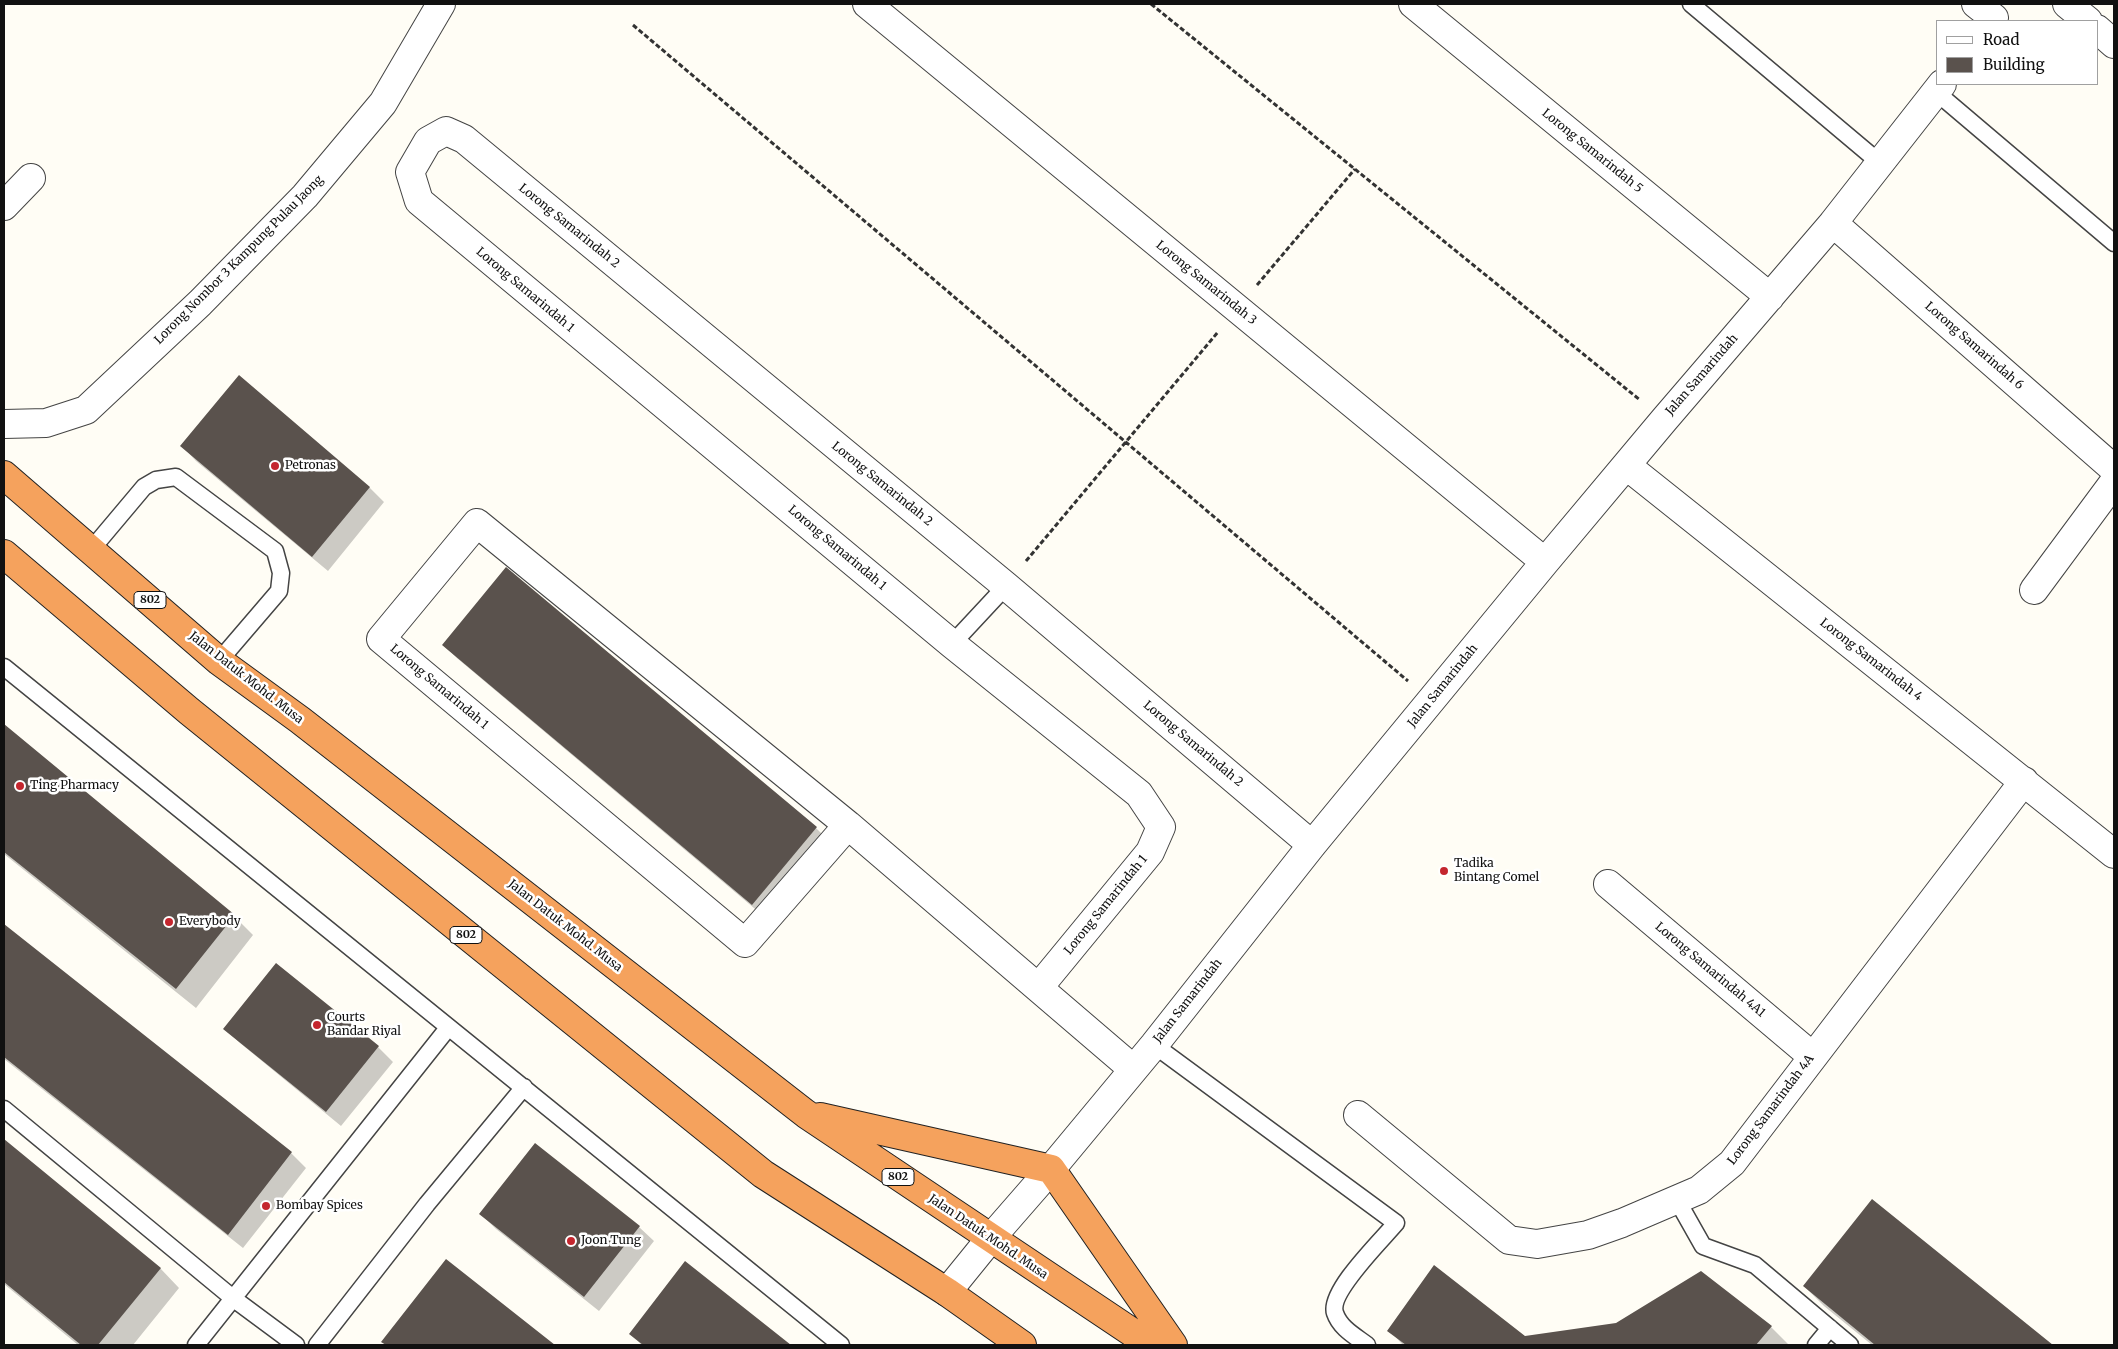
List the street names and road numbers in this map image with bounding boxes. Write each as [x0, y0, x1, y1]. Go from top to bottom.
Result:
street label: Lorong Samarindah 5 [1539, 106, 1645, 196]
street label: Lorong Nombor 3 Kampung Pulau Jaong [152, 173, 326, 347]
street label: Lorong Samarindah 2 [516, 181, 622, 271]
street label: Lorong Samarindah 3 [1153, 238, 1259, 328]
street label: Lorong Samarindah 1 [473, 245, 577, 335]
street label: Lorong Samarindah 6 [1922, 299, 2026, 393]
street label: Jalan Samarindah [1663, 332, 1741, 418]
street label: Lorong Samarindah 2 [829, 439, 935, 529]
street label: Lorong Samarindah 1 [785, 503, 889, 593]
road number: 802 [134, 592, 166, 608]
street label: Lorong Samarindah 4 [1817, 616, 1925, 704]
street label: Jalan Datuk Mohd. Musa [186, 629, 306, 727]
street label: Lorong Samarindah 1 [387, 642, 491, 732]
street label: Jalan Samarindah [1405, 642, 1481, 730]
street label: Lorong Samarindah 2 [1140, 698, 1246, 790]
street label: Lorong Samarindah 1 [1061, 852, 1151, 958]
street label: Jalan Datuk Mohd. Musa [505, 877, 625, 975]
street label: Lorong Samarindah 4A1 [1652, 920, 1768, 1020]
road number: 802 [450, 926, 482, 944]
street label: Jalan Samarindah [1151, 956, 1225, 1046]
street label: Lorong Samarindah 4A [1725, 1052, 1817, 1168]
road number: 802 [882, 1168, 914, 1186]
street label: Jalan Datuk Mohd. Musa [926, 1192, 1050, 1282]

